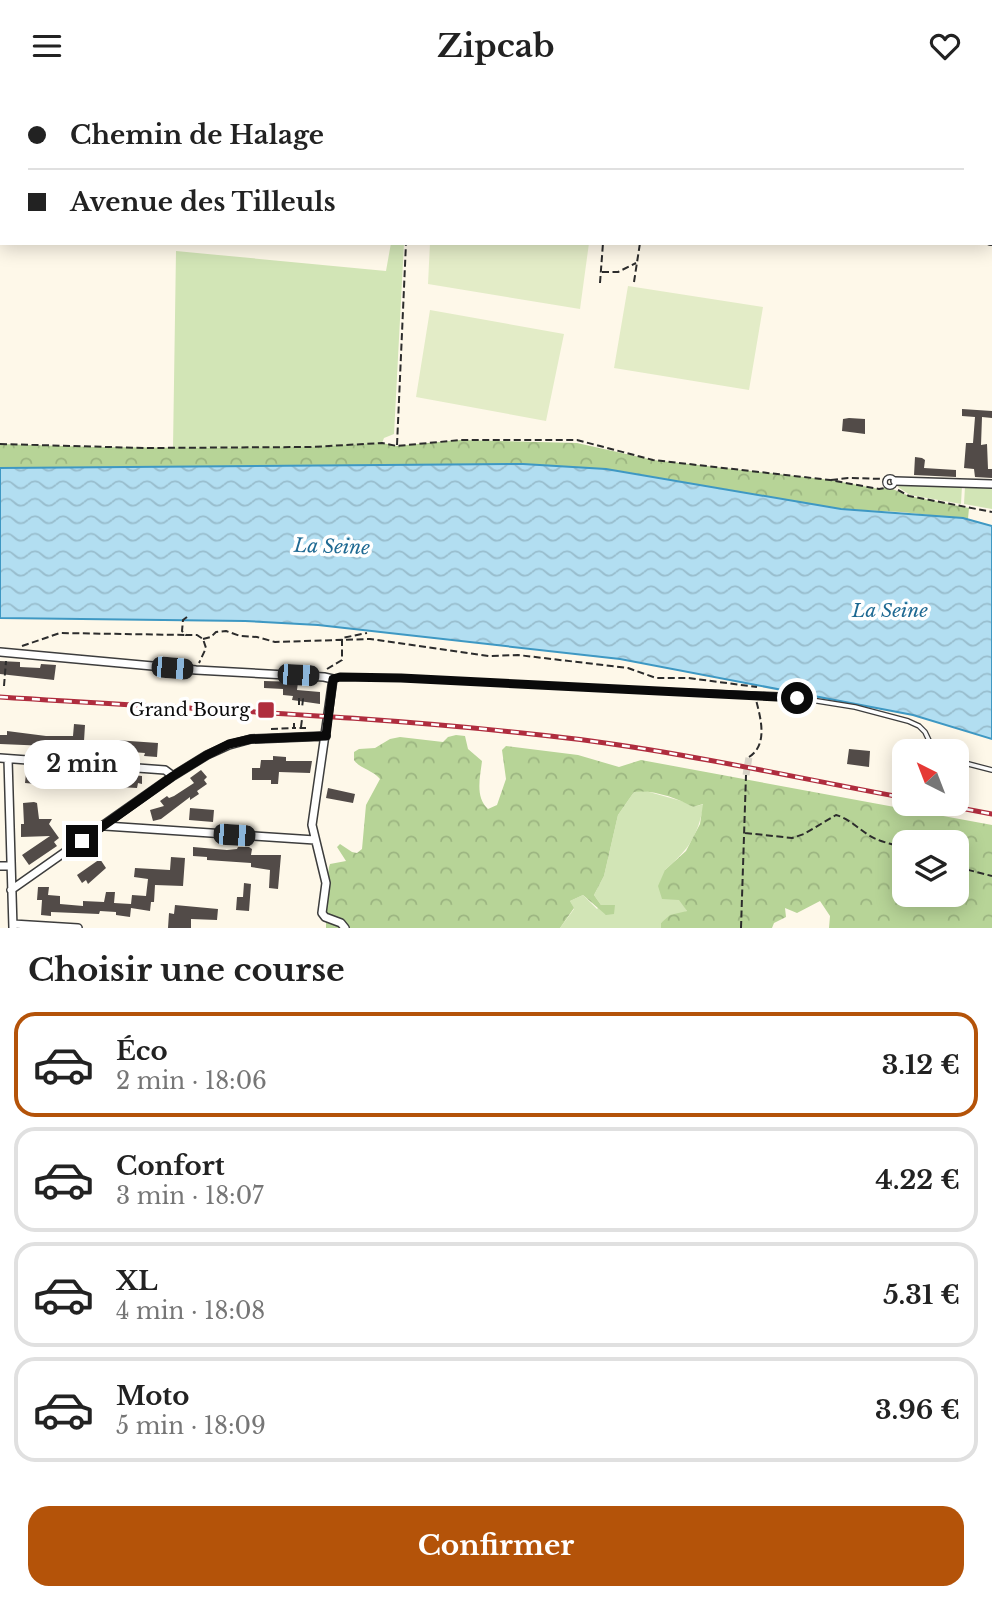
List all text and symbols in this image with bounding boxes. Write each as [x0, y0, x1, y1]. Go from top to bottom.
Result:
text: Zipcab [437, 26, 555, 66]
icon: menu [28, 27, 66, 65]
icon: heart [926, 27, 964, 65]
text: Chemin de Halage [70, 119, 324, 151]
text: Avenue des Tilleuls [70, 186, 336, 218]
water label: La Seine [293, 534, 371, 559]
water label: La Seine [851, 599, 928, 622]
car [151, 656, 194, 680]
car [277, 663, 320, 687]
route start [781, 682, 813, 714]
place label: Grand Bourg [129, 699, 250, 721]
marker: Grand Bourg [256, 700, 276, 720]
callout: 2 min [24, 739, 140, 789]
north arrow [892, 739, 970, 815]
map controls [892, 739, 969, 907]
text: 2 min [46, 750, 118, 778]
car [213, 823, 256, 847]
route end [66, 825, 98, 857]
button: layers [892, 830, 969, 907]
text: Choisir une course [28, 950, 345, 990]
icon: car [32, 1033, 95, 1096]
text: Éco [116, 1035, 168, 1067]
text: 3.12 € [882, 1049, 960, 1081]
text: 2 min · 18:06 [116, 1067, 267, 1095]
icon: car [32, 1148, 95, 1211]
text: Confort [116, 1150, 225, 1182]
text: 4.22 € [875, 1164, 960, 1196]
text: 3 min · 18:07 [116, 1182, 264, 1210]
icon: car [32, 1263, 95, 1326]
text: XL [116, 1265, 158, 1297]
text: 5.31 € [883, 1279, 960, 1311]
text: 4 min · 18:08 [116, 1297, 265, 1325]
icon: car [32, 1378, 95, 1441]
text: Moto [116, 1380, 189, 1412]
text: 3.96 € [875, 1394, 960, 1426]
text: 5 min · 18:09 [116, 1412, 266, 1440]
button: Confirmer [28, 1506, 964, 1586]

